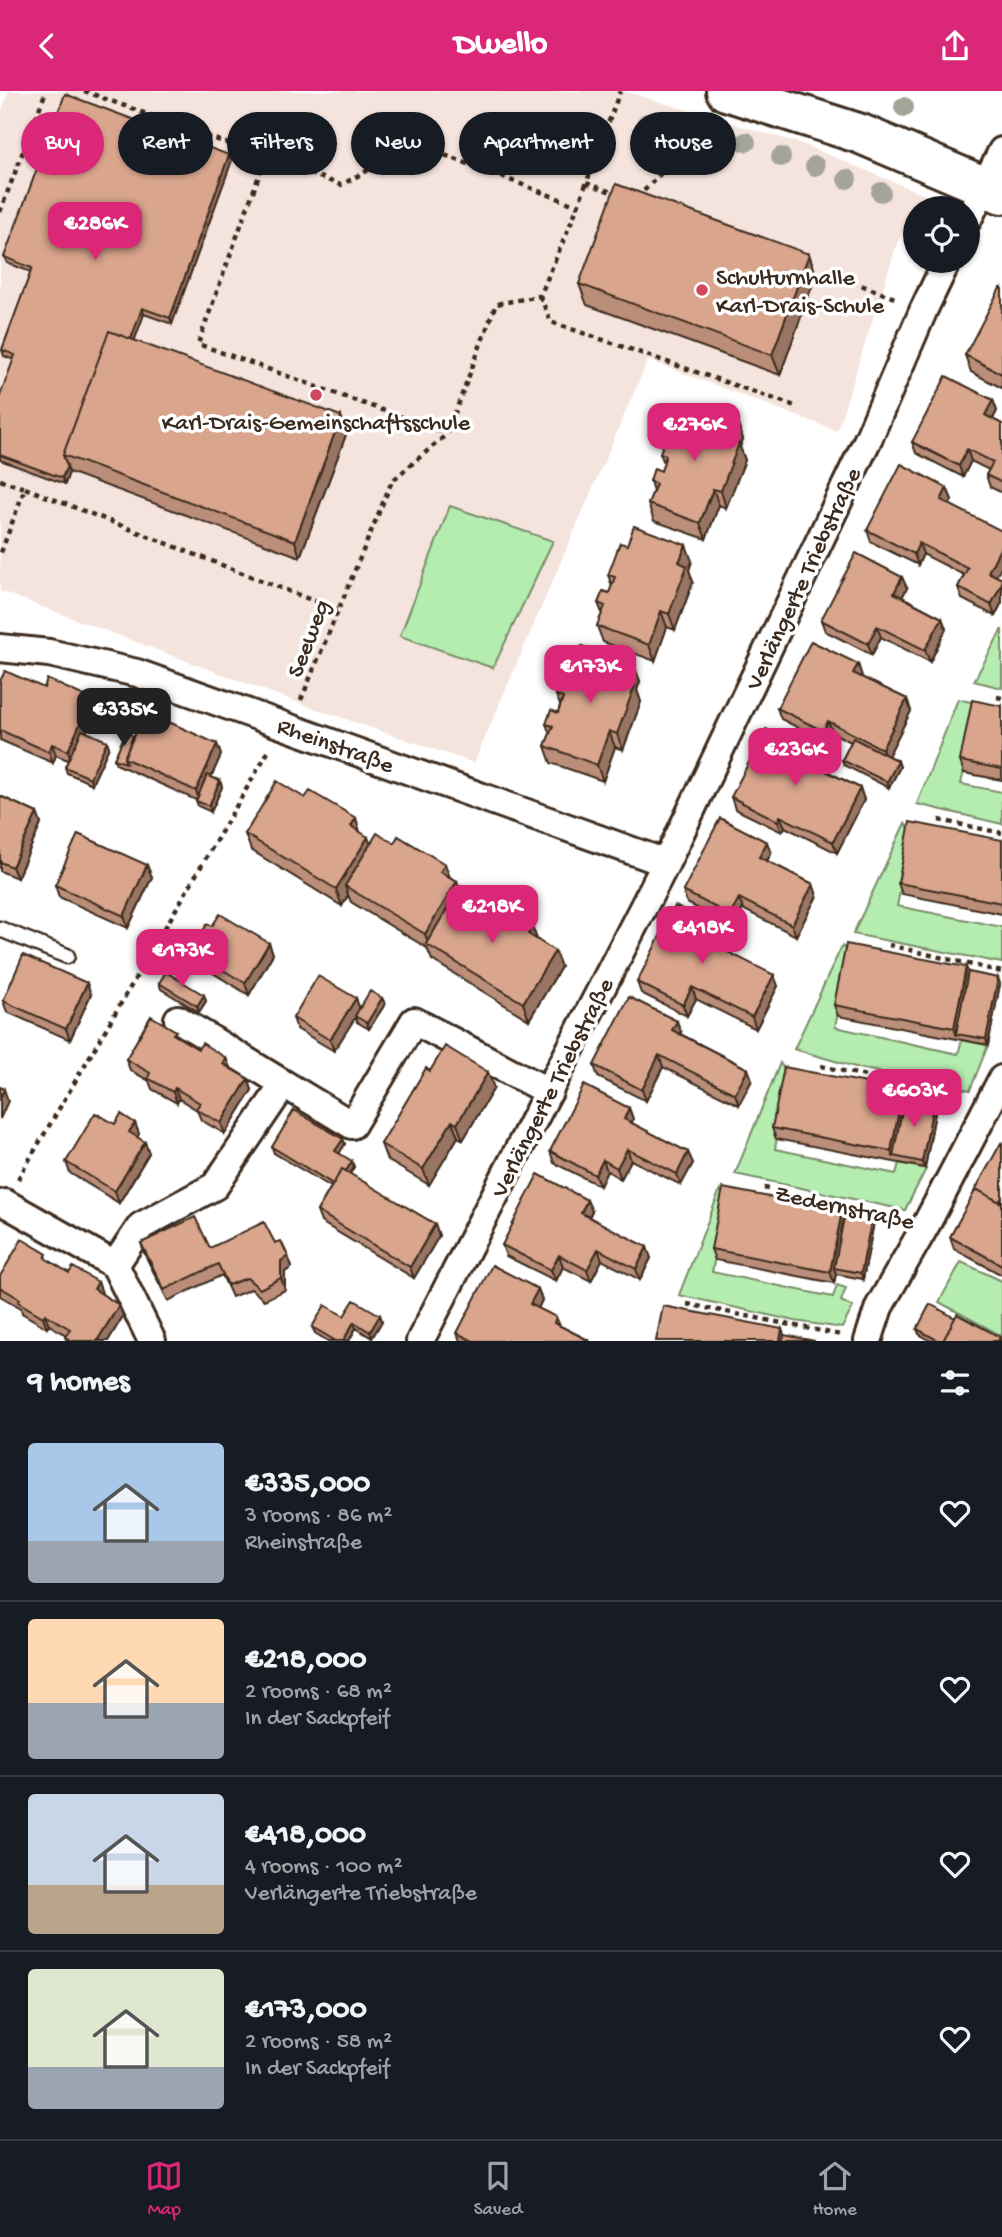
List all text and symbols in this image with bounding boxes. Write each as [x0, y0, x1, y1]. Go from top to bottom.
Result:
icon: back [28, 27, 66, 65]
text: Dwello [455, 27, 547, 65]
icon: share [936, 27, 974, 65]
chip: Buy [21, 112, 104, 175]
chip: Rent [118, 112, 213, 175]
chip: Filters [227, 112, 337, 175]
chip: New [351, 112, 445, 175]
chip: Apartment [459, 112, 616, 175]
chip: House [630, 112, 736, 175]
map controls [903, 196, 980, 273]
button: locate [903, 196, 980, 273]
pin: €286K [46, 202, 144, 262]
text: €286K [64, 211, 126, 238]
place label: Schulturnhalle Karl-Drais-Schule [716, 265, 885, 322]
marker: Schulturnhalle Karl-Drais-Schule [694, 282, 710, 298]
marker: Karl-Drais-Gemeinschaftsschule [308, 387, 324, 403]
pin: €276K [645, 403, 743, 463]
place label: Karl-Drais-Gemeinschaftsschule [162, 410, 471, 439]
text: €276K [663, 412, 725, 439]
street label: Verlängerte Triebstraße [740, 463, 870, 696]
street label: Seeweg [282, 596, 338, 682]
pin: €173K [541, 645, 639, 705]
text: €173K [560, 654, 620, 681]
pin: €335K [75, 689, 173, 748]
text: €335K [93, 697, 155, 724]
street label: Rheinstraße [273, 713, 398, 782]
pin: €236K [746, 729, 844, 788]
text: €236K [764, 737, 826, 764]
pin: €218K [443, 885, 541, 945]
text: €218K [462, 894, 522, 921]
pin: €418K [653, 907, 751, 966]
text: €418K [672, 915, 732, 942]
pin: €173K [133, 929, 231, 989]
text: €173K [152, 938, 212, 965]
street label: Verlängerte Triebstraße [486, 974, 622, 1204]
pin: €603K [865, 1069, 963, 1129]
text: €603K [882, 1078, 946, 1105]
street label: Zedernstraße [772, 1181, 917, 1238]
icon: filters [936, 1364, 974, 1402]
text: 9 homes [28, 1366, 130, 1401]
text: €335,000 [245, 1468, 370, 1503]
icon: home [84, 1471, 168, 1555]
icon: heart [936, 1494, 974, 1532]
text: 3 rooms · 86 m² [245, 1503, 392, 1530]
text: Rheinstraße [245, 1530, 362, 1557]
text: €218,000 [245, 1644, 367, 1679]
icon: home [84, 1647, 168, 1731]
icon: heart [936, 1670, 974, 1708]
text: 2 rooms · 68 m² [245, 1679, 392, 1706]
text: In der Sackpfeif [245, 1706, 390, 1733]
text: €418,000 [245, 1819, 366, 1854]
icon: home [84, 1822, 168, 1906]
icon: heart [936, 1845, 974, 1883]
text: 4 rooms · 100 m² [245, 1854, 403, 1881]
text: Verlängerte Triebstraße [245, 1881, 477, 1908]
text: €173,000 [245, 1994, 367, 2029]
icon: home [84, 1997, 168, 2081]
icon: heart [936, 2020, 974, 2058]
text: 2 rooms · 58 m² [245, 2029, 392, 2056]
text: In der Sackpfeif [245, 2056, 390, 2083]
tab: Map [145, 2157, 183, 2222]
tab: Saved [474, 2157, 522, 2222]
tab: Home [813, 2157, 857, 2222]

